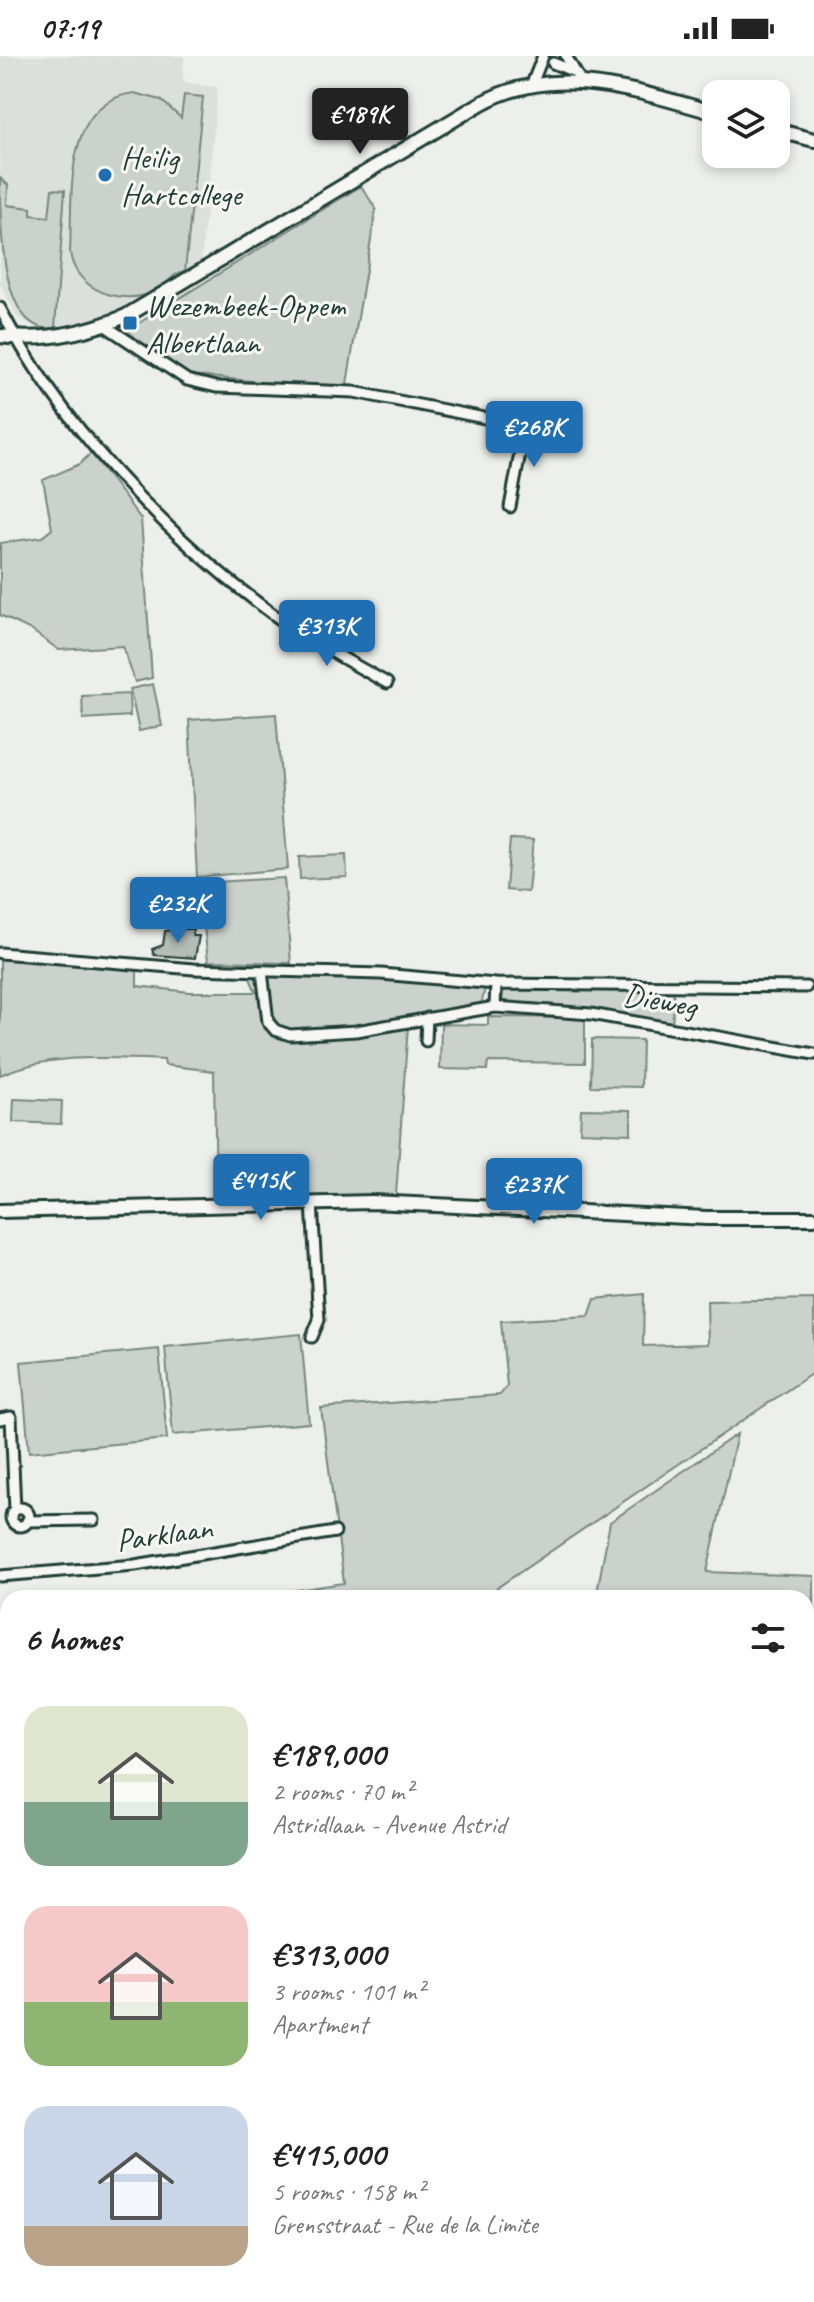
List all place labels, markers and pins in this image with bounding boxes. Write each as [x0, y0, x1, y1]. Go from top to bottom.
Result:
pin: €189K [304, 88, 416, 156]
place label: Heilig Hartcollege [121, 137, 244, 215]
marker: Heilig Hartcollege [96, 166, 114, 184]
place label: Wezembeek-Oppem Albertlaan [146, 285, 346, 363]
marker: Wezembeek-Oppem Albertlaan [121, 314, 139, 332]
pin: €268K [478, 401, 590, 469]
pin: €313K [271, 600, 383, 668]
pin: €232K [122, 877, 234, 945]
pin: €415K [205, 1154, 317, 1222]
pin: €237K [478, 1158, 590, 1226]

